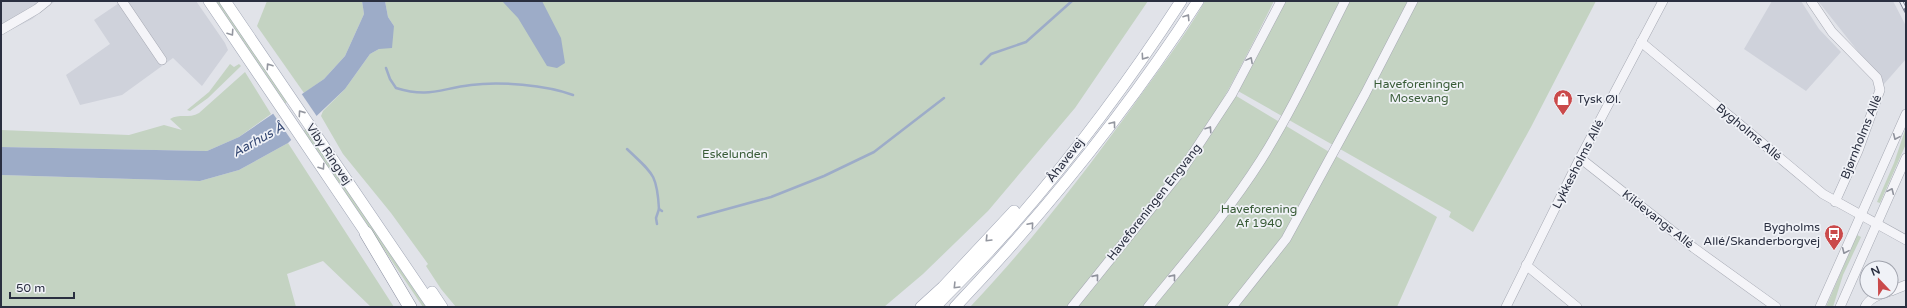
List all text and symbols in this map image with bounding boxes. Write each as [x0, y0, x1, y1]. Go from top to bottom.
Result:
one-way arrow [1182, 15, 1189, 22]
one-way arrow [226, 29, 234, 36]
one-way arrow [1141, 53, 1149, 60]
one-way arrow [1246, 56, 1253, 64]
one-way arrow [266, 63, 274, 70]
park label: Haveforeningen Mosevang [1374, 77, 1464, 105]
shop icon: Tysk Øl. [1552, 88, 1574, 116]
place label: Tysk Øl. [1577, 92, 1621, 106]
street label: Bjørnholms Allé [1838, 93, 1884, 181]
street label: Bygholms Allé [1713, 101, 1785, 164]
one-way arrow [298, 110, 306, 117]
street label: Lykkesholms Allé [1550, 117, 1607, 211]
water label: Aarhus Å [230, 119, 288, 161]
street label: Viby Ringvej [303, 121, 355, 187]
one-way arrow [1108, 121, 1115, 128]
one-way arrow [1204, 126, 1212, 133]
one-way arrow [1893, 132, 1901, 140]
street label: Åhavevej [1043, 135, 1087, 185]
street label: Haveforeningen Engvang [1104, 141, 1204, 263]
park label: Eskelunden [702, 147, 768, 161]
one-way arrow [317, 163, 325, 170]
street label: Kildevangs Allé [1620, 187, 1697, 251]
one-way arrow [1887, 188, 1895, 195]
park label: Haveforening Af 1940 [1221, 202, 1297, 230]
place label: Bygholms Allé/Skanderborgvej [1703, 220, 1820, 248]
one-way arrow [1026, 222, 1033, 230]
bus stop icon: Bygholms Allé/Skanderborgvej [1823, 223, 1845, 251]
one-way arrow [985, 234, 993, 242]
one-way arrow [1842, 247, 1850, 255]
north arrow [1859, 260, 1899, 300]
text: N [1869, 264, 1882, 279]
scale bar [10, 274, 74, 300]
one-way arrow [1091, 274, 1098, 281]
one-way arrow [1168, 274, 1175, 281]
text: 50 m [16, 281, 45, 295]
one-way arrow [953, 281, 960, 289]

